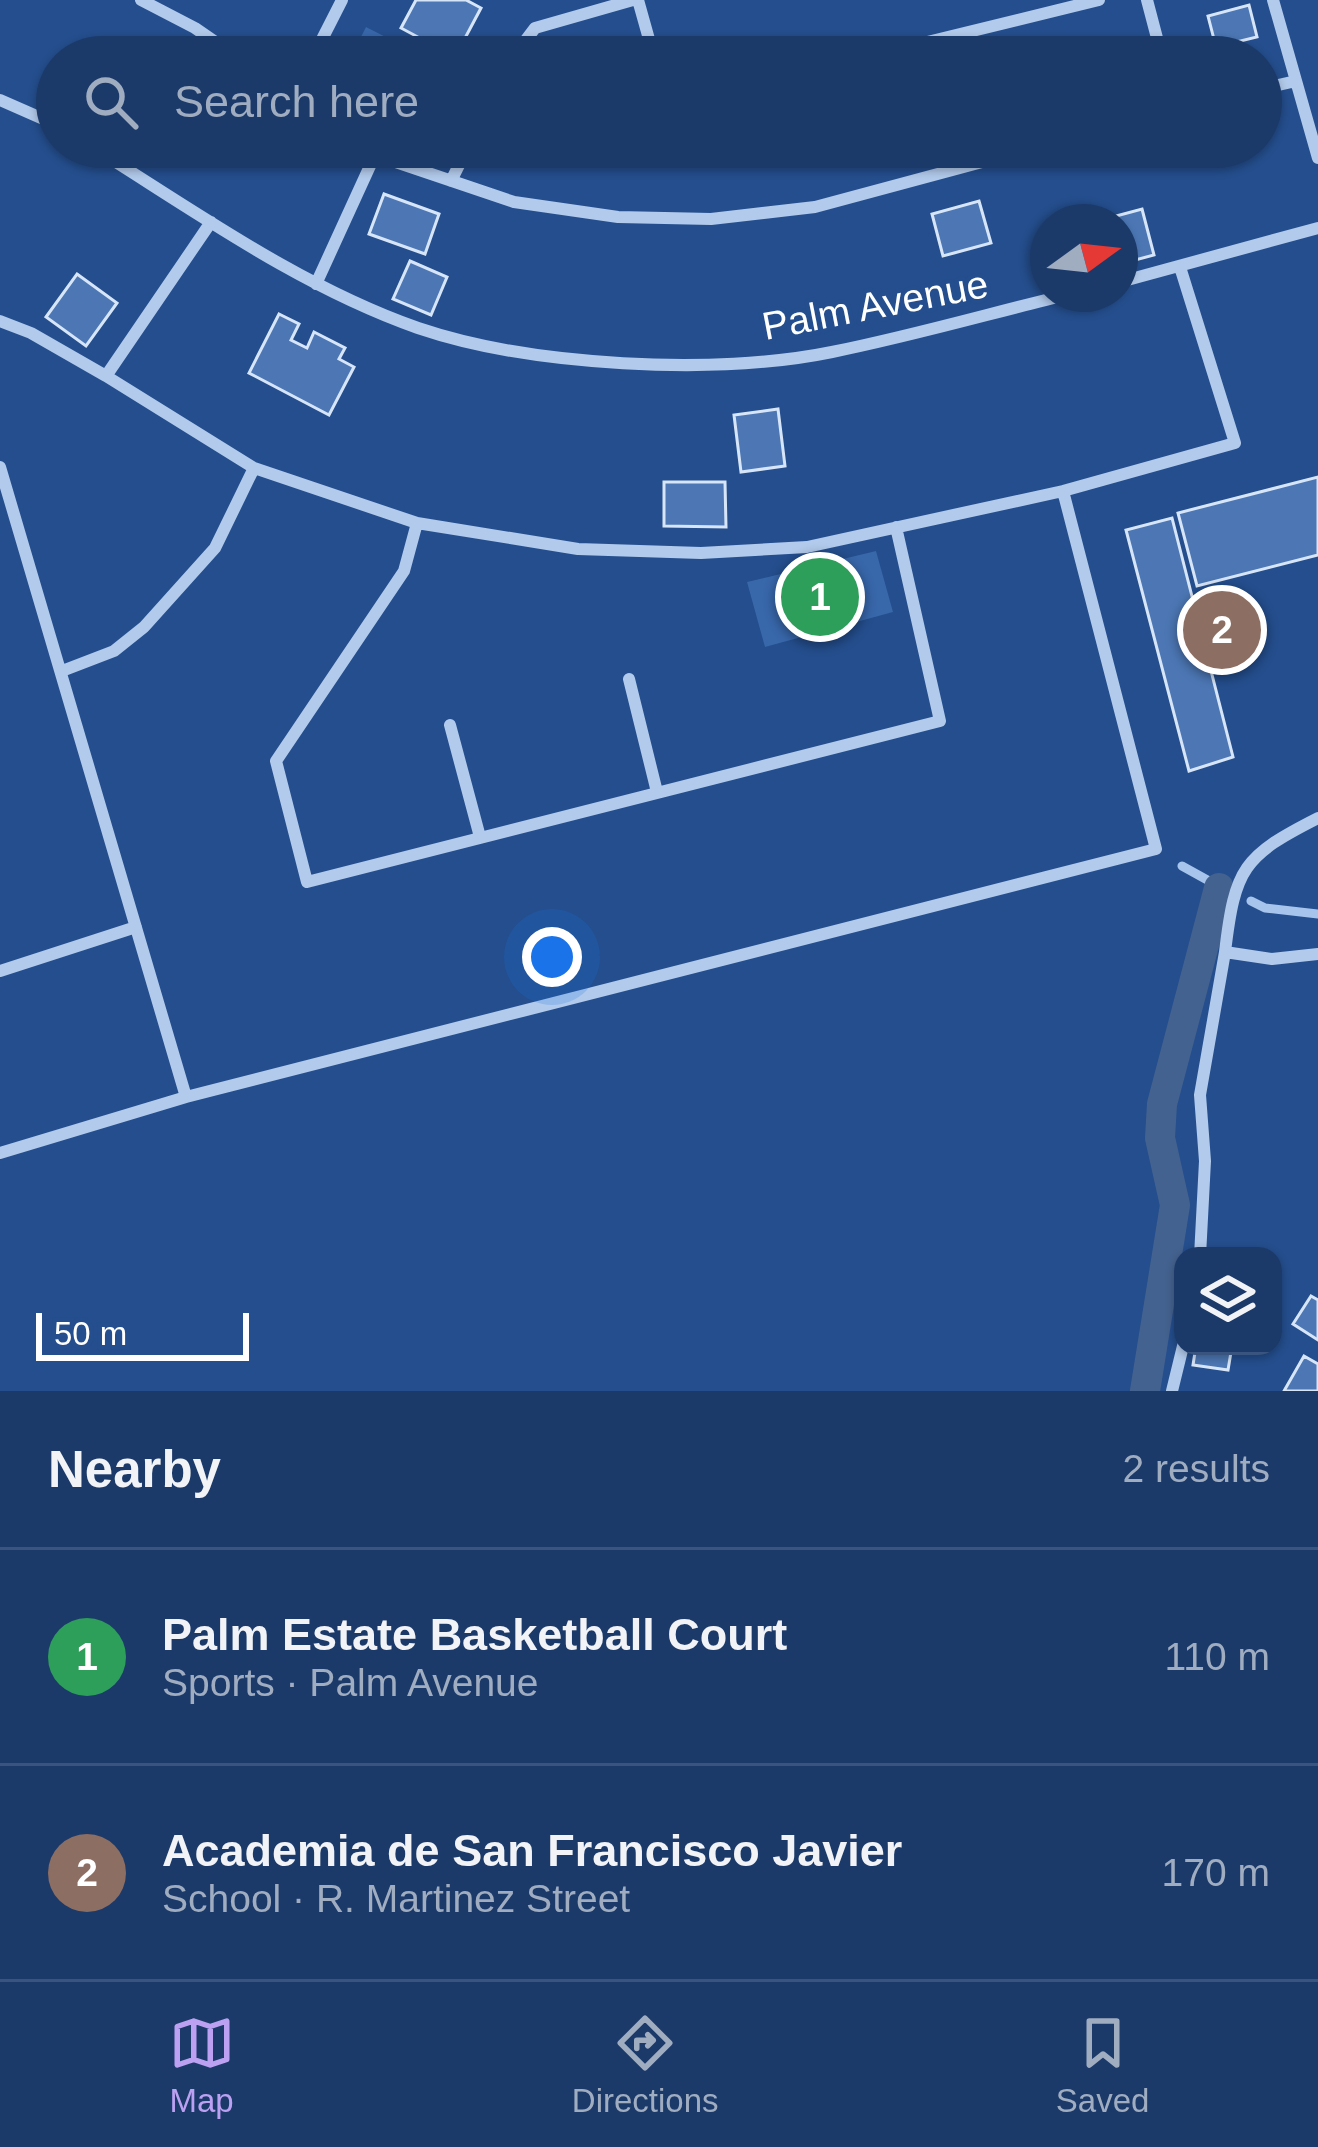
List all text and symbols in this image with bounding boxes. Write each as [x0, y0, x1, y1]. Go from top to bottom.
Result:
search box [36, 36, 1282, 168]
icon: search [78, 69, 144, 135]
text: Search here [174, 76, 419, 127]
north arrow [1030, 204, 1138, 312]
street label: Palm Avenue [758, 262, 992, 348]
pin: 1 [781, 552, 859, 642]
pin: 2 [1183, 585, 1261, 675]
your location [522, 927, 582, 987]
map controls [1174, 1247, 1282, 1355]
button: layers [1174, 1247, 1282, 1355]
scale bar [36, 1307, 249, 1360]
text: 50 m [54, 1315, 127, 1352]
text: Nearby [48, 1441, 221, 1498]
text: 2 results [1123, 1447, 1270, 1490]
text: Palm Estate Basketball Court [162, 1609, 787, 1660]
text: 1 [76, 1635, 98, 1678]
text: 110 m [1165, 1635, 1270, 1678]
text: Sports · Palm Avenue [162, 1661, 538, 1704]
text: Academia de San Francisco Javier [162, 1825, 902, 1876]
text: 2 [76, 1851, 98, 1894]
text: 170 m [1162, 1851, 1270, 1894]
text: School · R. Martinez Street [162, 1877, 630, 1920]
tab: Map [169, 2010, 235, 2120]
tab: Directions [572, 2010, 719, 2120]
tab: Saved [1056, 2010, 1149, 2120]

